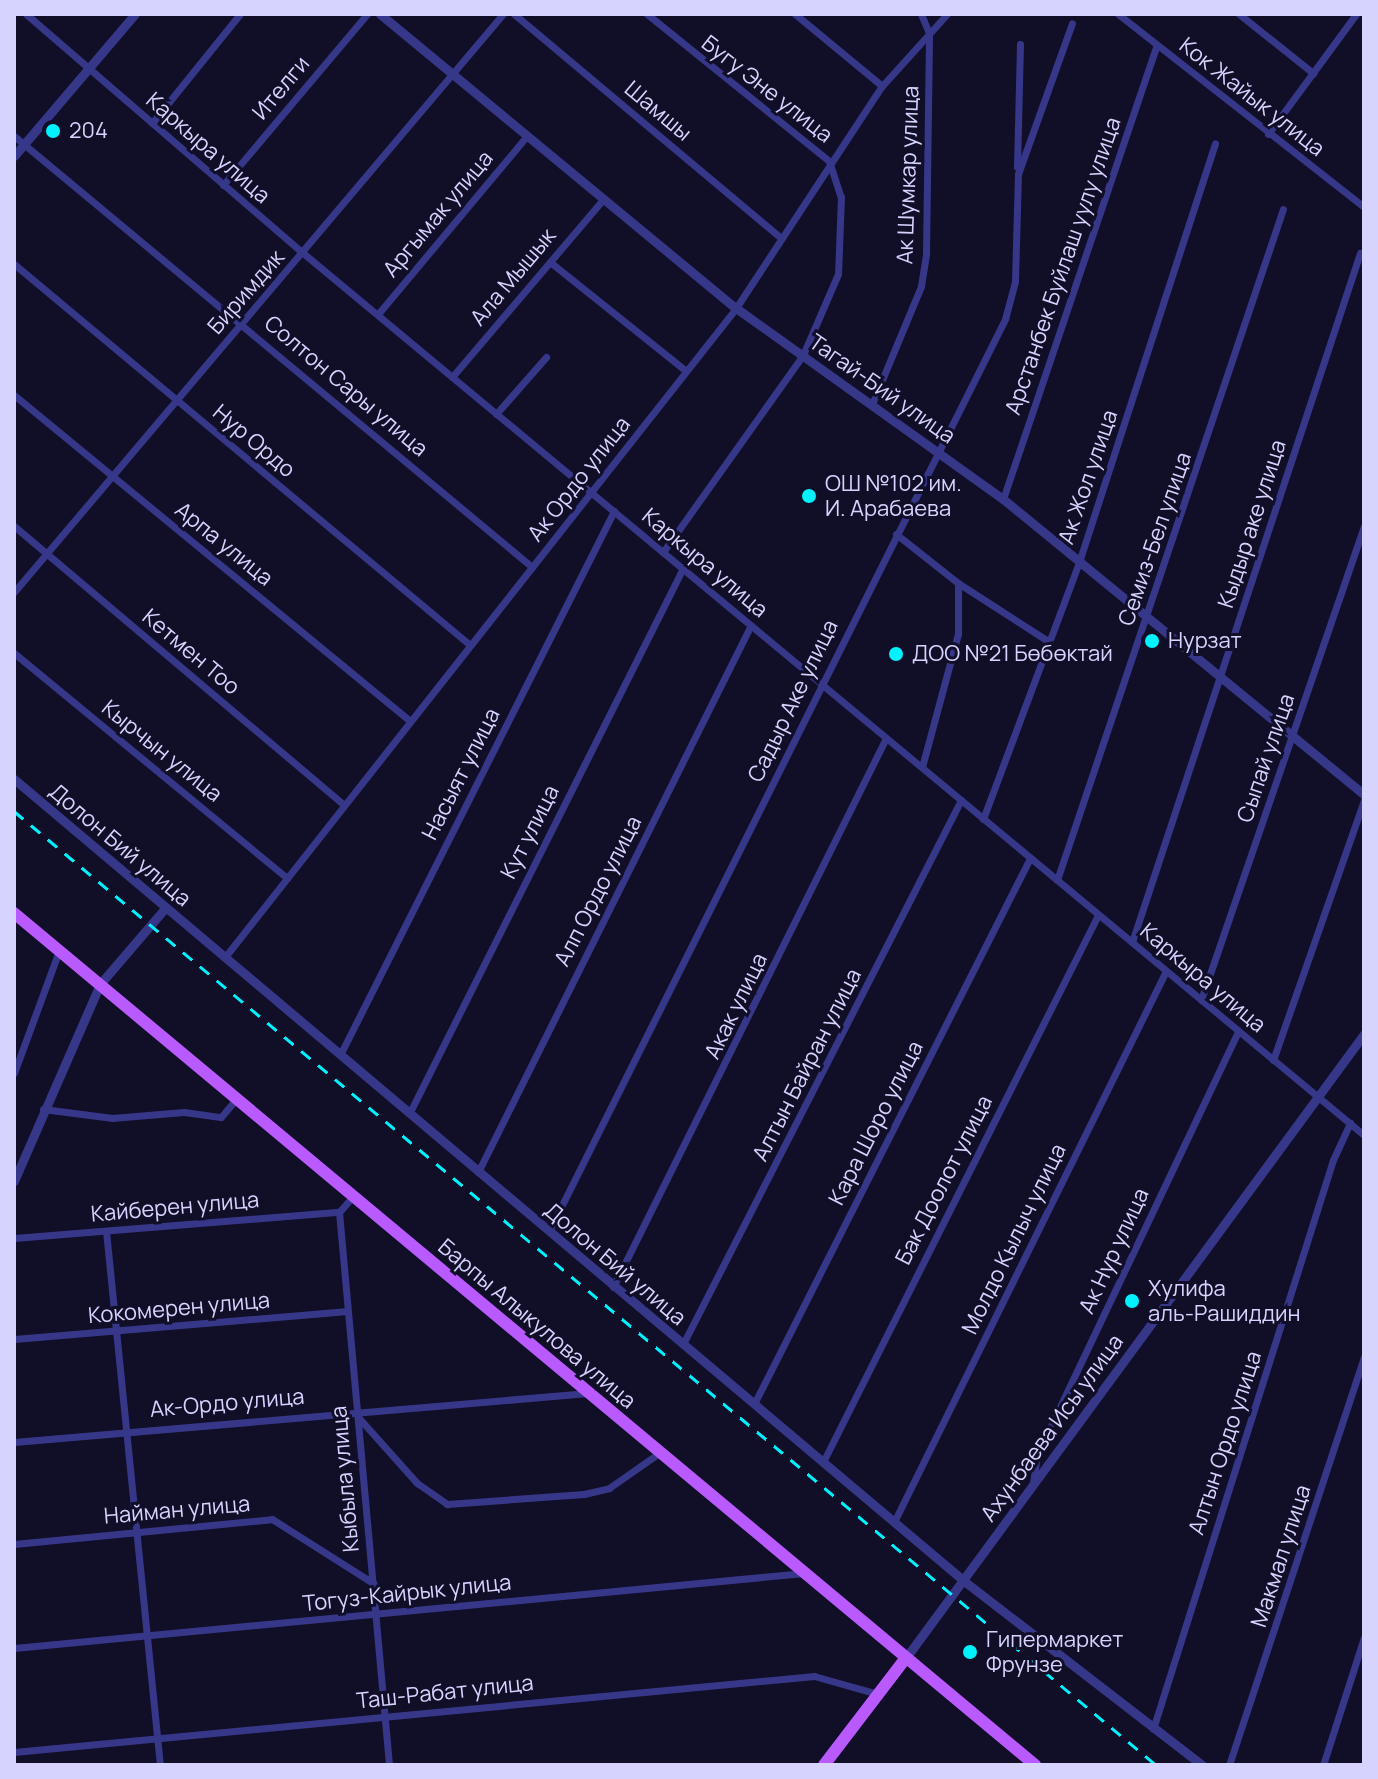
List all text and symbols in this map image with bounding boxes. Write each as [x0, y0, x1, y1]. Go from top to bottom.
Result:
street label: Бугу Эне улица [696, 30, 838, 148]
street label: Кок Жайык улица [1174, 32, 1330, 162]
street label: Ителги [247, 51, 315, 125]
street label: Шамшы [619, 76, 697, 146]
street label: Ак Шумкар улица [892, 85, 924, 265]
street label: Каркыра улица [141, 87, 275, 209]
street label: Арстанбек Буйлаш уулу улица [1000, 114, 1126, 418]
place label: 204 [69, 118, 108, 144]
marker: 204 [44, 122, 62, 140]
street label: Аргымак улица [377, 145, 499, 283]
street label: Ала Мышык [465, 223, 561, 331]
street label: Биримдик [202, 244, 290, 340]
street label: Солтон Сары улица [259, 310, 433, 462]
street label: Тагай-Бий улица [804, 329, 960, 449]
street label: Нур Ордо [208, 399, 300, 483]
street label: Ак Жол улица [1053, 406, 1123, 548]
street label: Ак Ордо улица [522, 411, 636, 547]
street label: Кыдыр аке улица [1212, 437, 1292, 611]
street label: Семиз-Бел улица [1113, 449, 1197, 629]
place label: ОШ №102 им. И. Арабаева [825, 470, 962, 522]
marker: ОШ №102 им. И. Арабаева [800, 487, 818, 505]
street label: Арпа улица [170, 497, 278, 591]
street label: Каркыра улица [637, 503, 773, 623]
street label: Кетмен Тоо [137, 604, 245, 700]
street label: Садыр Аке улица [742, 616, 844, 786]
place label: Нурзат [1168, 628, 1242, 654]
marker: Нурзат [1143, 632, 1161, 650]
place label: ДОО №21 Бөбөктай [912, 641, 1113, 667]
marker: ДОО №21 Бөбөктай [887, 645, 905, 663]
street label: Сыпай улица [1232, 690, 1300, 826]
street label: Кырчын улица [97, 694, 227, 808]
street label: Насыят улица [417, 704, 505, 844]
street label: Долон Бий улица [44, 778, 196, 912]
street label: Кут улица [495, 781, 565, 883]
street label: Алп Ордо улица [549, 811, 647, 971]
street label: Каркыра улица [1135, 918, 1271, 1038]
street label: Акак улица [699, 949, 773, 1063]
street label: Алтын Байран улица [747, 964, 867, 1166]
street label: Кара Шоро улица [823, 1037, 929, 1209]
street label: Бак Доолот улица [890, 1091, 998, 1269]
street label: Молдо Кылыч улица [956, 1140, 1072, 1338]
street label: Ак Нур улица [1073, 1184, 1155, 1318]
street label: Кайберен улица [90, 1186, 260, 1228]
street label: Долон Бий улица [539, 1197, 691, 1331]
street label: Барпы Алыкулова улица [433, 1234, 641, 1414]
place label: Хулифа аль-Рашиддин [1148, 1275, 1300, 1326]
street label: Кокомерен улица [87, 1287, 271, 1329]
marker: Хулифа аль-Рашиддин [1123, 1292, 1141, 1310]
street label: Ахунбаева Исы улица [975, 1329, 1129, 1527]
street label: Алтын Ордо улица [1183, 1348, 1267, 1538]
street label: Ак-Ордо улица [149, 1383, 305, 1423]
street label: Кыбыла улица [325, 1405, 365, 1553]
street label: Макмал улица [1246, 1481, 1316, 1631]
street label: Найман улица [103, 1490, 251, 1530]
street label: Тогуз-Кайрык улица [301, 1569, 513, 1617]
place label: Гипермаркет Фрунзе [986, 1626, 1123, 1678]
marker: Гипермаркет Фрунзе [961, 1643, 979, 1661]
street label: Таш-Рабат улица [355, 1670, 535, 1714]

